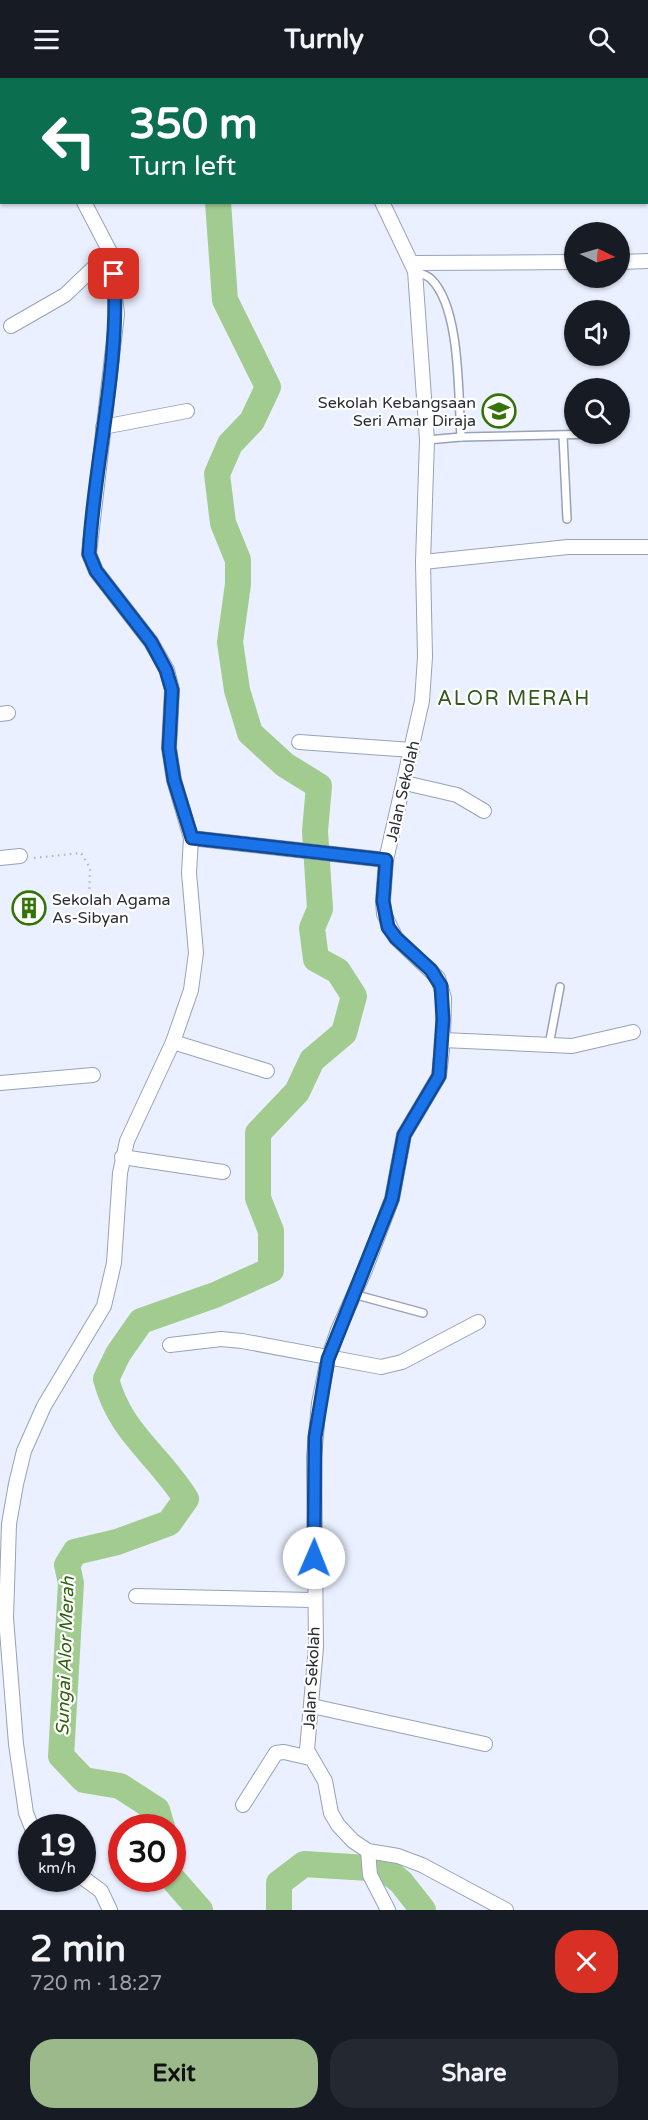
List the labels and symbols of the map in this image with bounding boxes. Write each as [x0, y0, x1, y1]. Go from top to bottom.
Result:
north arrow [564, 222, 630, 288]
pin [88, 248, 139, 299]
place label: Sekolah Kebangsaan Seri Amar Diraja [318, 393, 476, 431]
school or university icon: Sekolah Kebangsaan Seri Amar Diraja [481, 393, 517, 429]
district label: ALOR MERAH [437, 687, 591, 711]
street label: Jalan Sekolah [382, 739, 424, 844]
building icon: Sekolah Agama As-Sibyan [11, 890, 47, 926]
place label: Sekolah Agama As-Sibyan [52, 890, 171, 928]
position arrow [282, 1526, 346, 1590]
water label: Sungai Alor Merah [51, 1575, 79, 1736]
street label: Jalan Sekolah [299, 1626, 325, 1730]
speed limit sign: 30 [108, 1814, 186, 1892]

